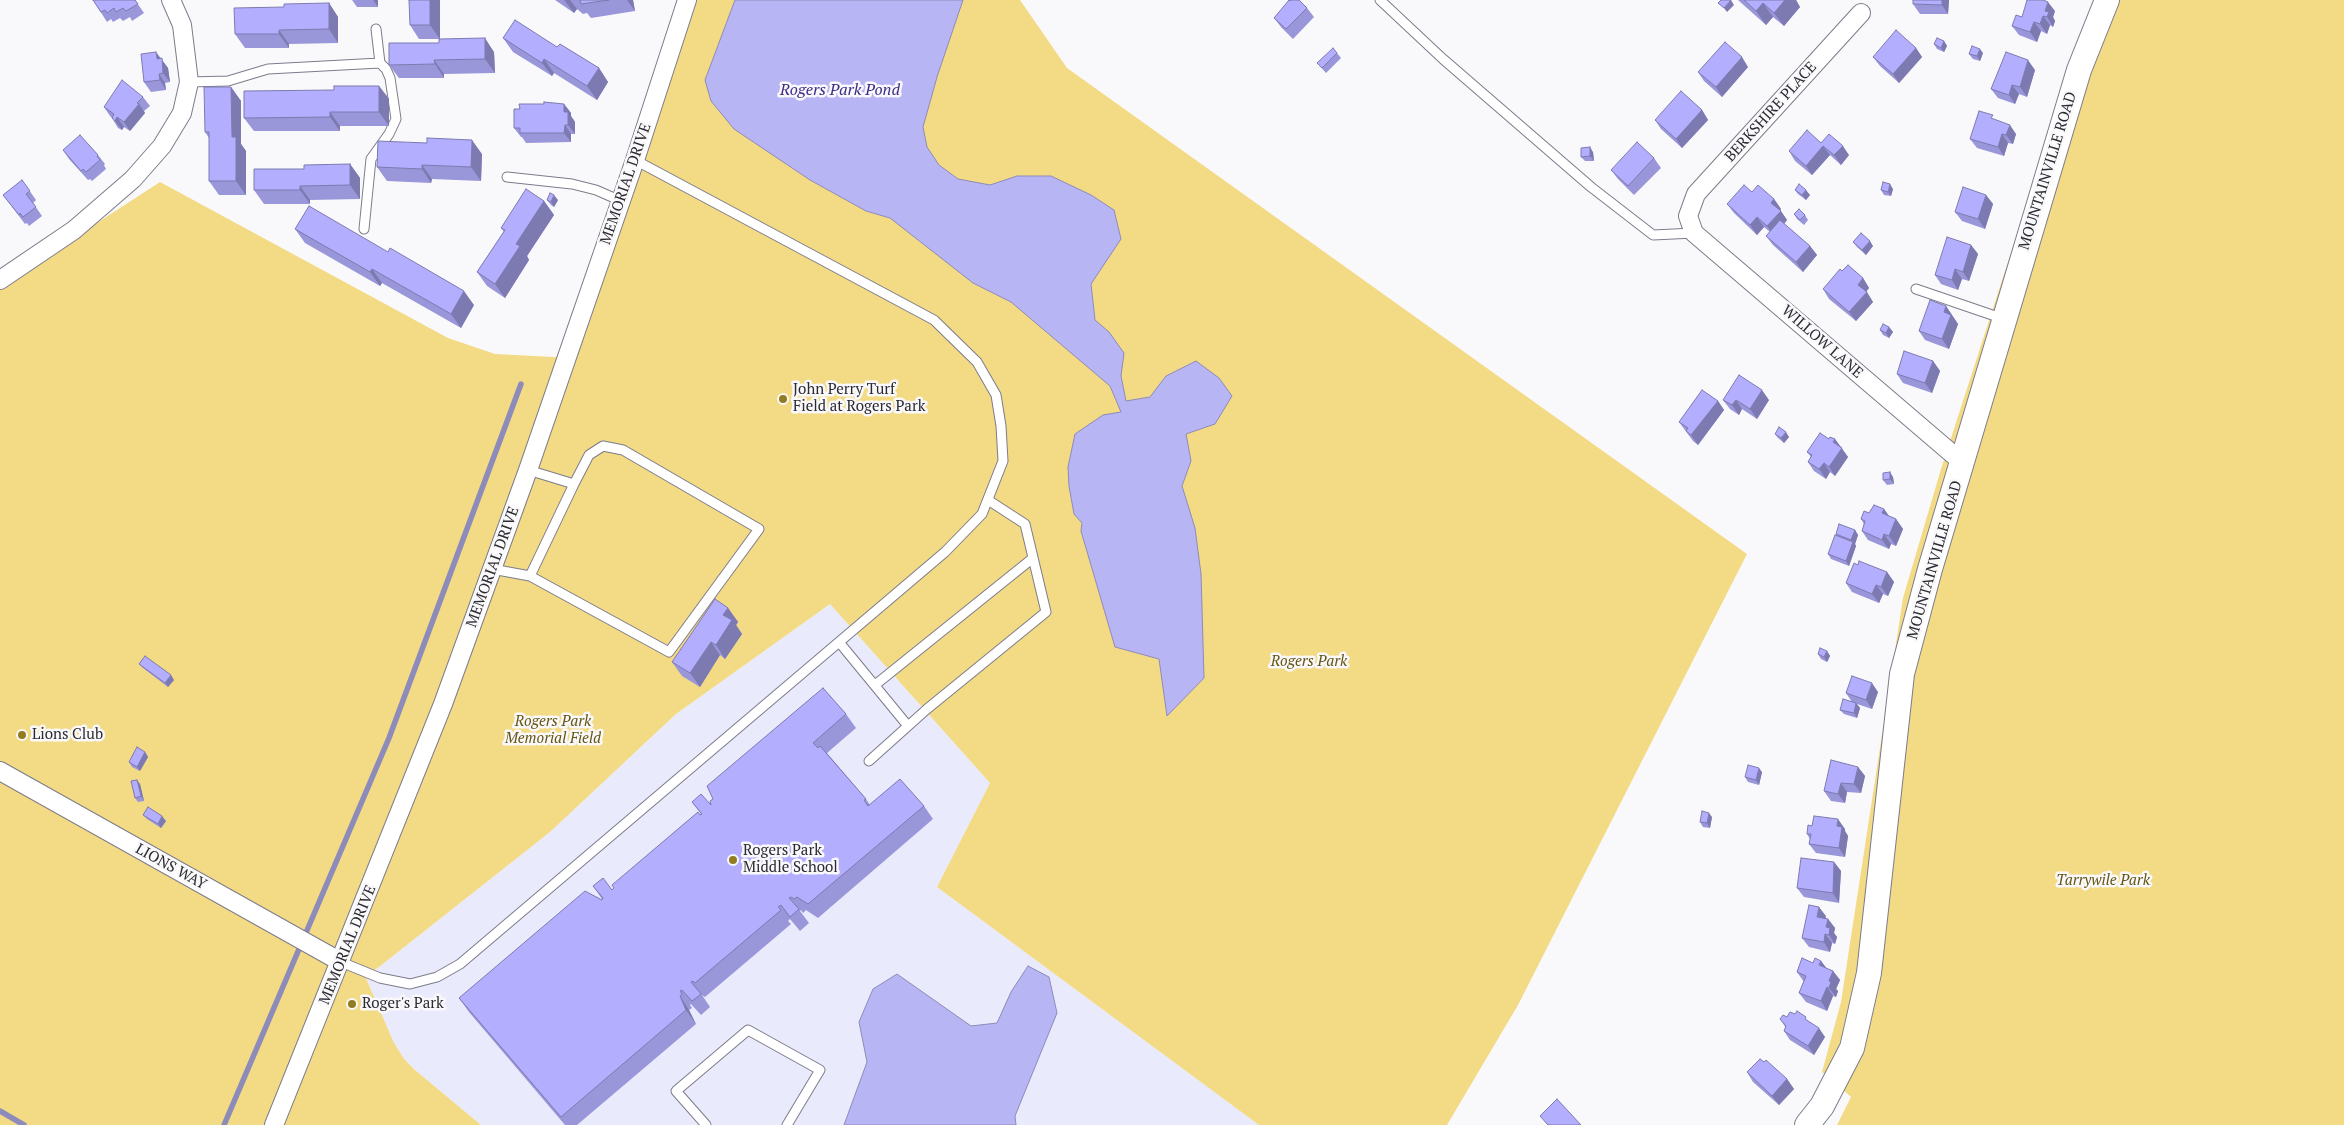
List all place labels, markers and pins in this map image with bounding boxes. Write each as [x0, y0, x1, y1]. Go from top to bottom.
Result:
place label: John Perry Turf Field at Rogers Park [793, 381, 925, 416]
marker: John Perry Turf Field at Rogers Park [777, 393, 789, 405]
place label: Lions Club [32, 726, 103, 744]
marker: Lions Club [16, 729, 28, 741]
place label: Rogers Park Middle School [743, 842, 838, 877]
marker: Rogers Park Middle School [727, 854, 739, 866]
place label: Roger's Park [362, 995, 444, 1013]
marker: Roger's Park [346, 998, 358, 1010]

